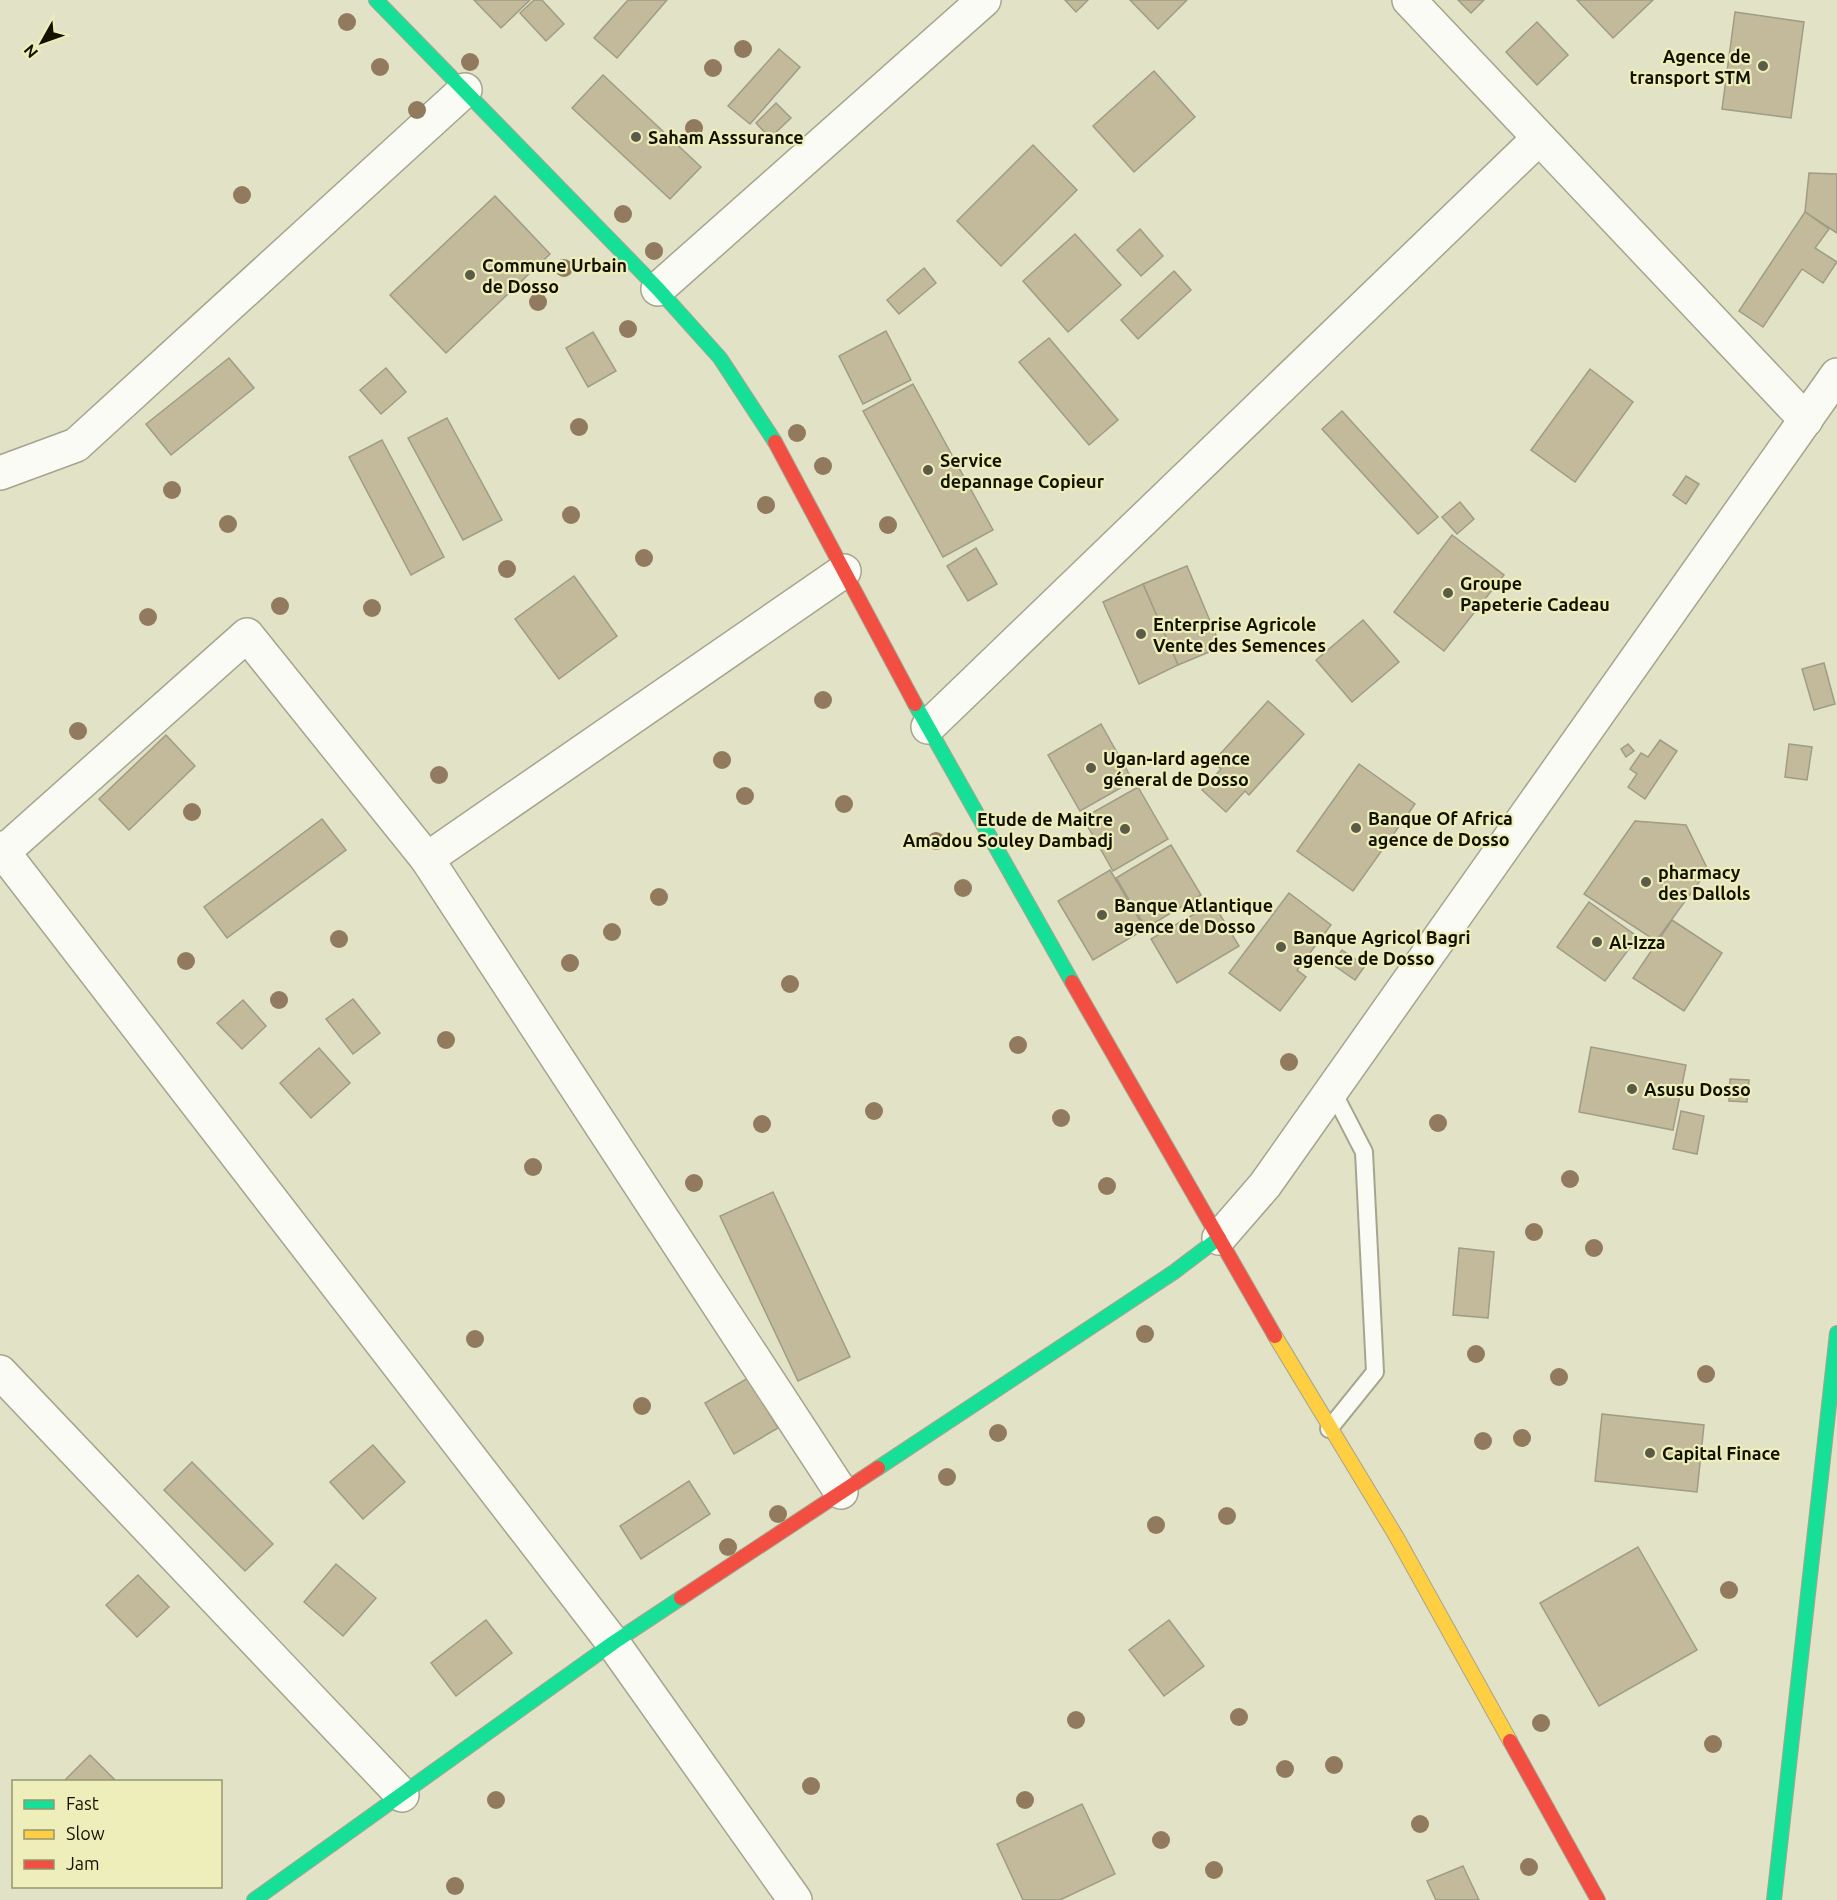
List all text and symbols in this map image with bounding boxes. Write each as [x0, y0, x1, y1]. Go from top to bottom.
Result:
north arrow [12, 12, 72, 72]
text: N [20, 41, 41, 62]
place label: Agence de transport STM [1629, 46, 1751, 87]
marker: Agence de transport STM [1756, 59, 1770, 73]
place label: Saham Asssurance [648, 127, 804, 147]
marker: Saham Asssurance [629, 130, 643, 144]
place label: Commune Urbain de Dosso [482, 255, 627, 296]
marker: Commune Urbain de Dosso [463, 268, 477, 282]
place label: Service depannage Copieur [940, 450, 1105, 491]
marker: Service depannage Copieur [921, 463, 935, 477]
place label: Groupe Papeterie Cadeau [1460, 573, 1610, 614]
marker: Groupe Papeterie Cadeau [1441, 586, 1455, 600]
place label: Enterprise Agricole Vente des Semences [1153, 614, 1326, 655]
marker: Enterprise Agricole Vente des Semences [1134, 627, 1148, 641]
place label: Ugan-Iard agence géneral de Dosso [1103, 748, 1250, 789]
marker: Ugan-Iard agence géneral de Dosso [1084, 761, 1098, 775]
place label: Banque Of Africa agence de Dosso [1368, 808, 1513, 849]
place label: Etude de Maitre Amadou Souley Dambadj [903, 809, 1113, 850]
marker: Banque Of Africa agence de Dosso [1349, 821, 1363, 835]
marker: Etude de Maitre Amadou Souley Dambadj [1118, 822, 1132, 836]
place label: pharmacy des Dallols [1658, 862, 1751, 903]
marker: pharmacy des Dallols [1639, 875, 1653, 889]
place label: Banque Atlantique agence de Dosso [1114, 895, 1273, 936]
marker: Banque Atlantique agence de Dosso [1095, 908, 1109, 922]
place label: Banque Agricol Bagri agence de Dosso [1293, 927, 1470, 968]
place label: Al-Izza [1609, 932, 1666, 952]
marker: Al-Izza [1590, 935, 1604, 949]
marker: Banque Agricol Bagri agence de Dosso [1274, 940, 1288, 954]
place label: Asusu Dosso [1644, 1079, 1751, 1099]
marker: Asusu Dosso [1625, 1082, 1639, 1096]
place label: Capital Finace [1662, 1443, 1780, 1463]
marker: Capital Finace [1643, 1446, 1657, 1460]
legend [12, 1780, 222, 1888]
text: Fast [66, 1793, 99, 1813]
text: Slow [66, 1823, 105, 1843]
text: Jam [66, 1853, 100, 1873]

